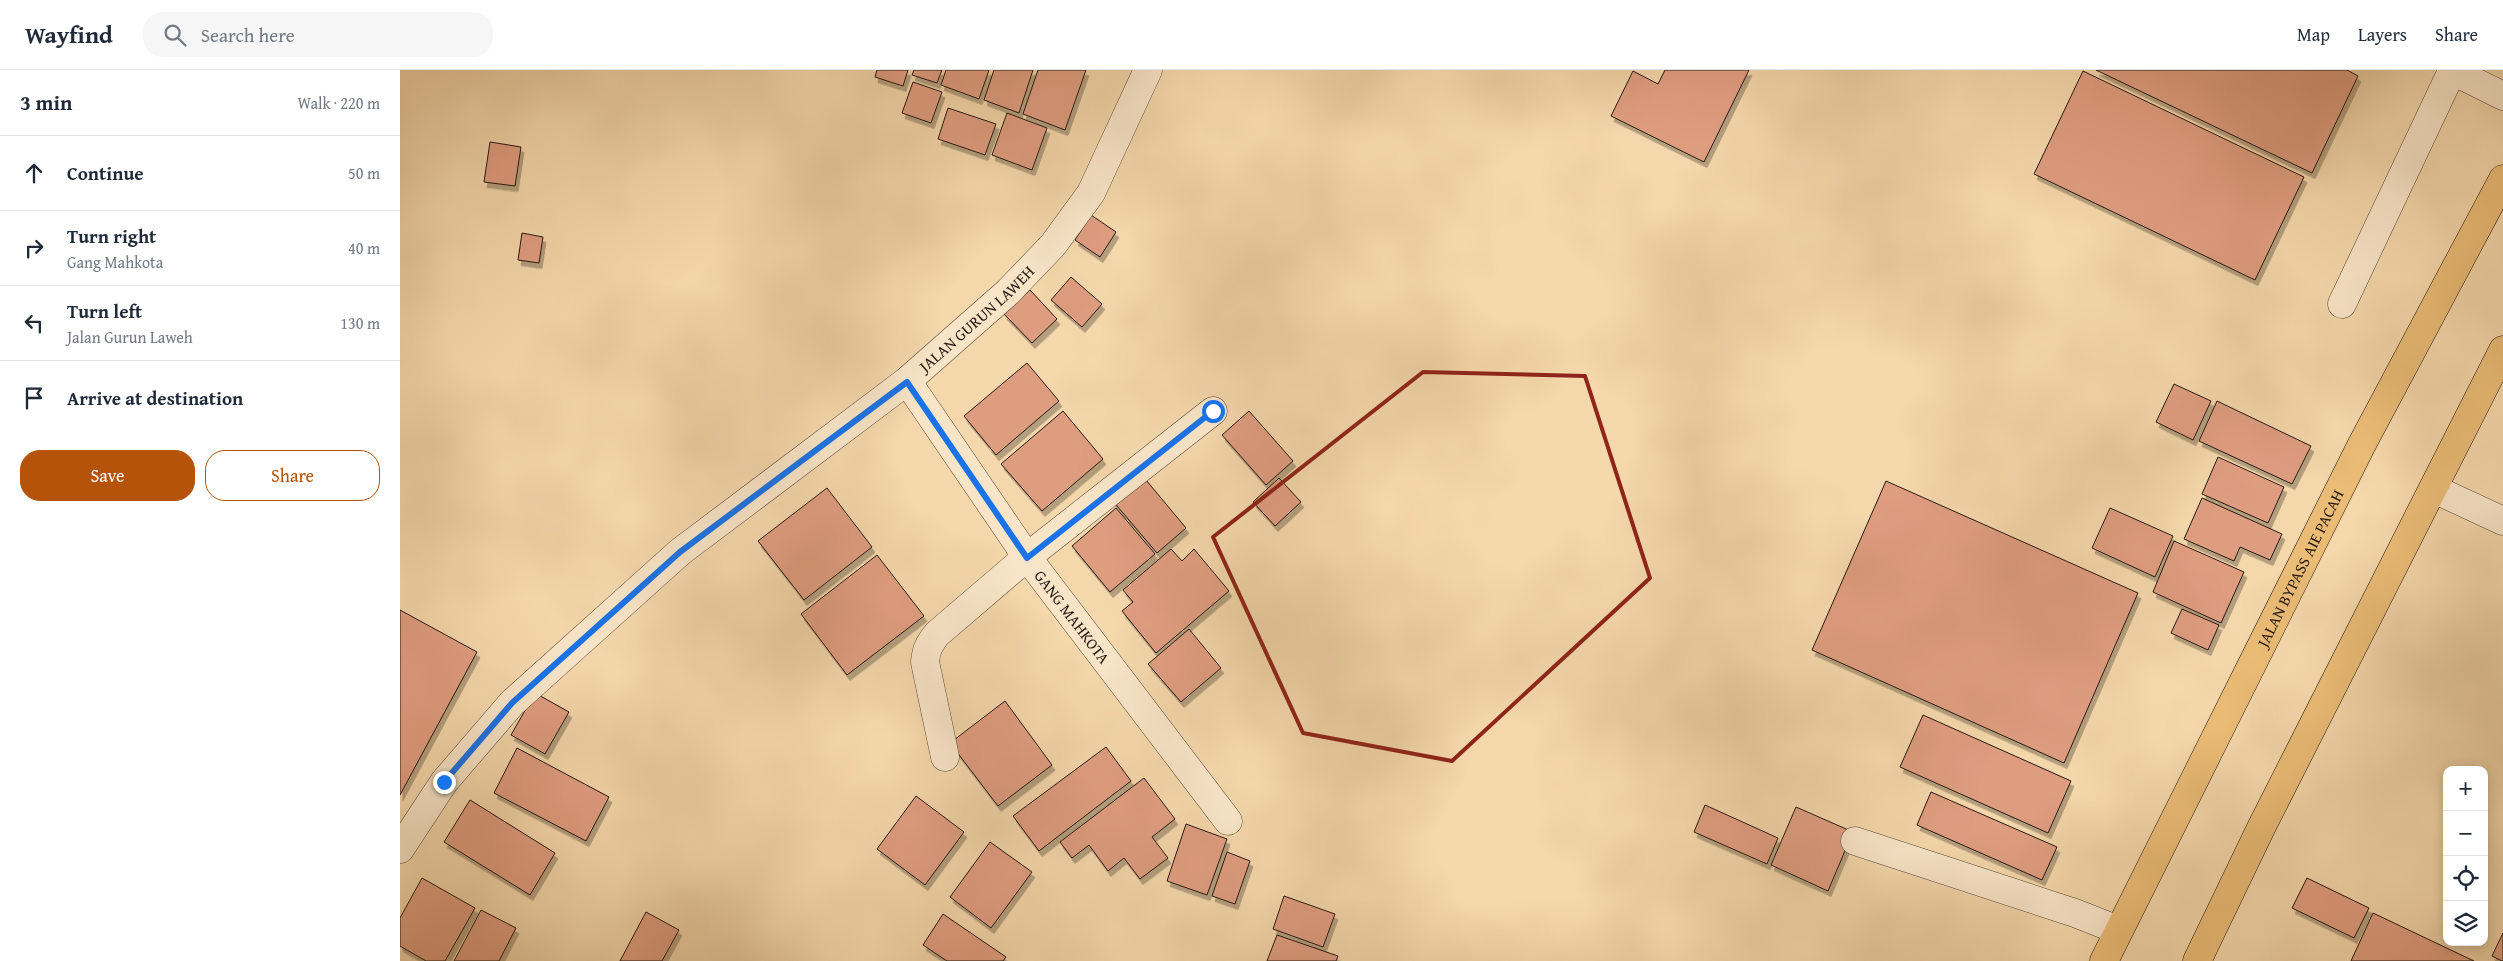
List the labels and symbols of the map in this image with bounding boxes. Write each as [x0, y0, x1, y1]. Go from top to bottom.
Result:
street label: JALAN GURUN LAWEH [912, 259, 1040, 379]
route start [1202, 400, 1225, 423]
street label: JALAN BYPASS AIE PACAH [2250, 485, 2350, 653]
street label: GANG MAHKOTA [1029, 565, 1116, 669]
route end [433, 771, 456, 794]

